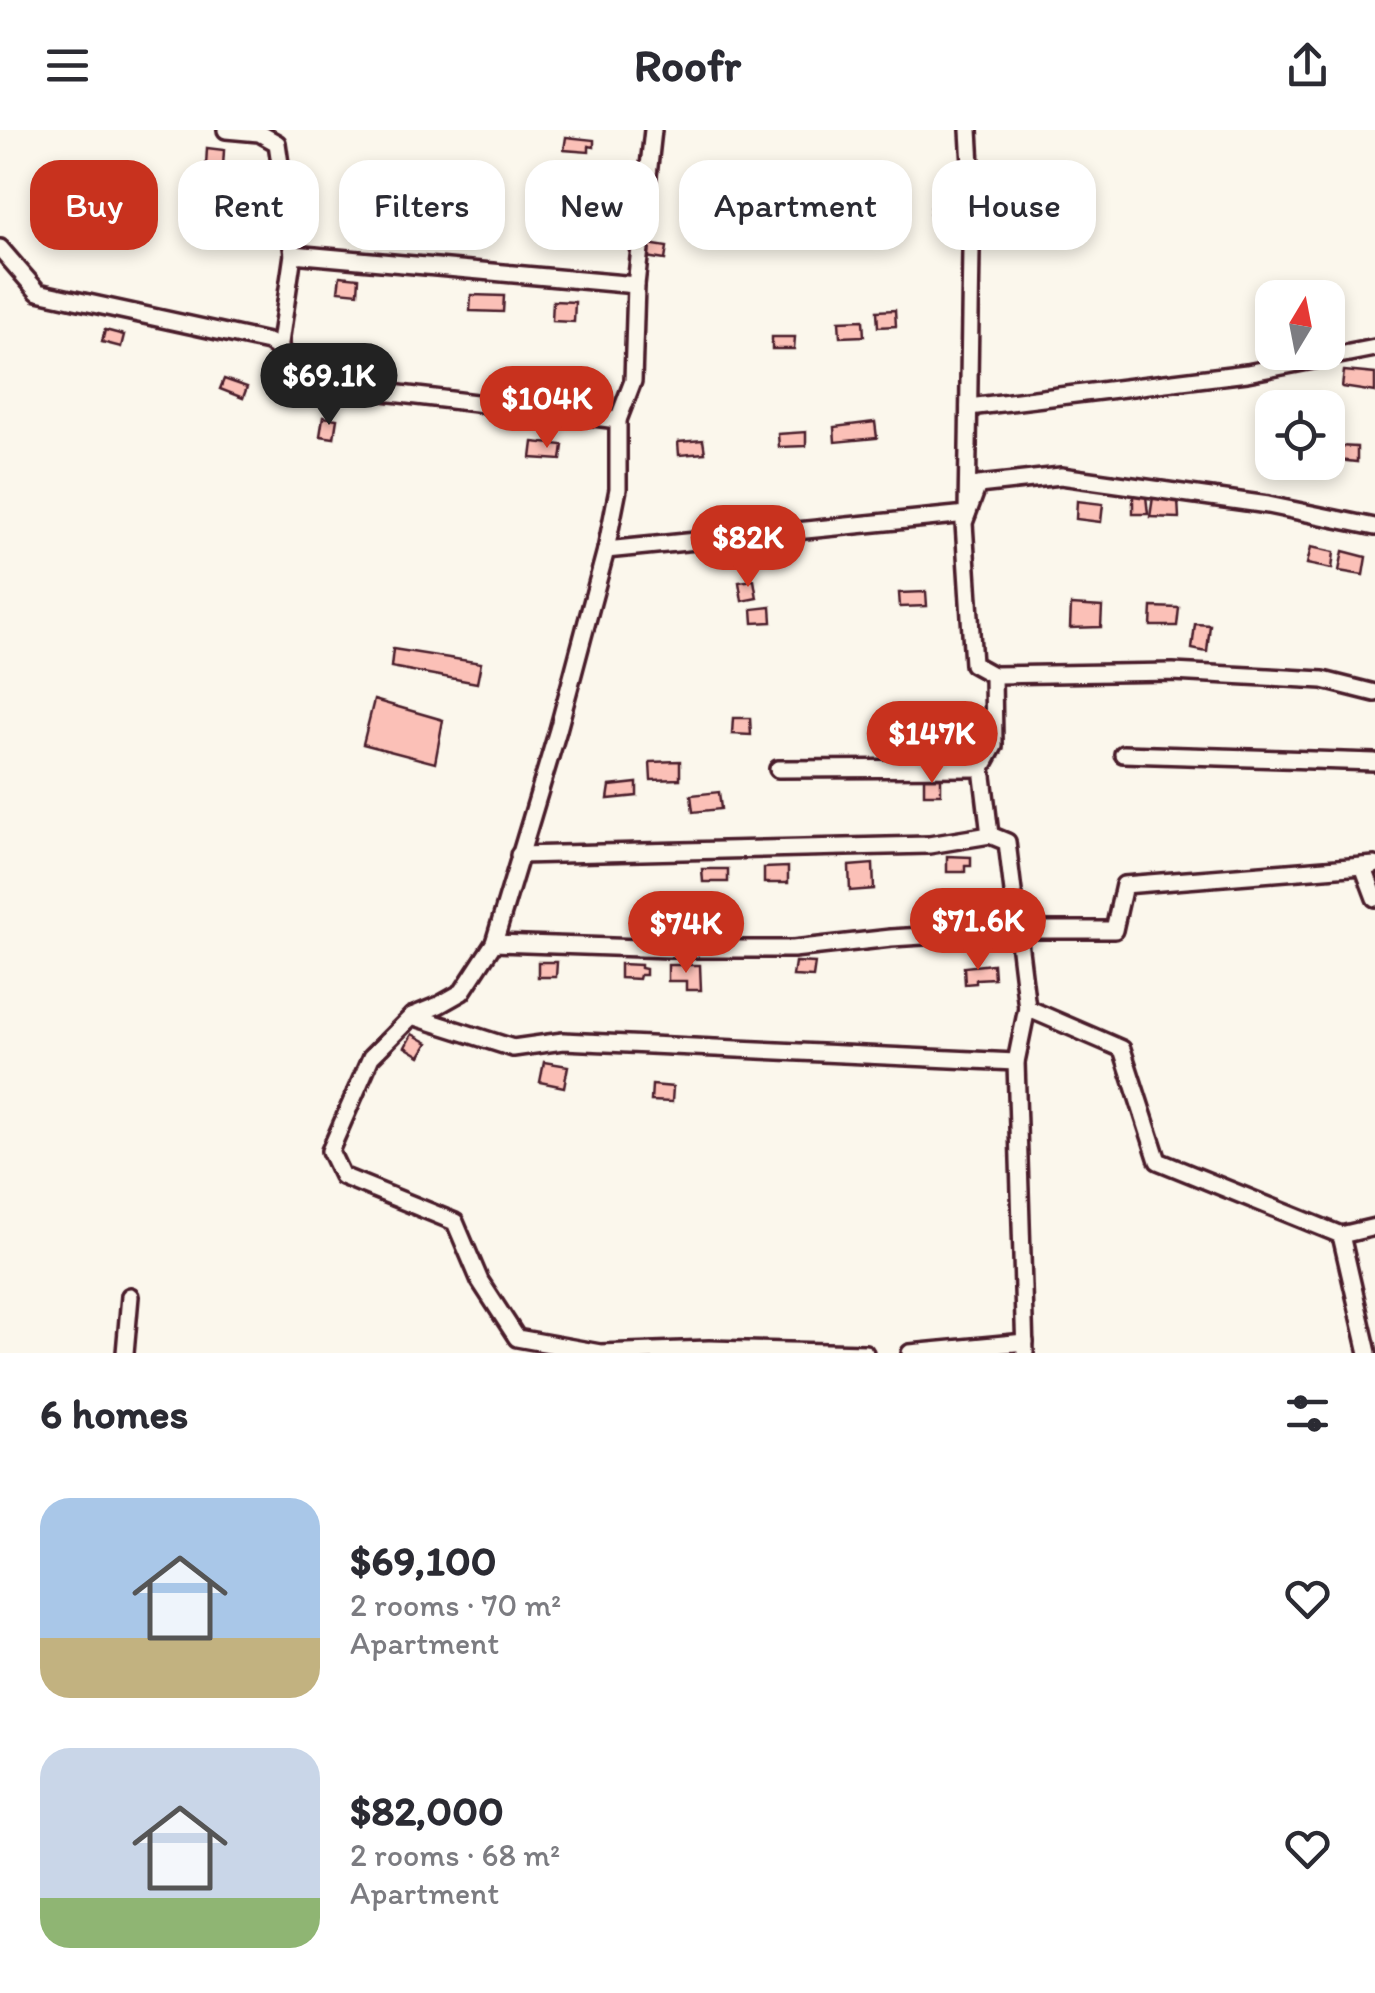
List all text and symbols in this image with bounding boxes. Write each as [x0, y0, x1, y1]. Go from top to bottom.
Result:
icon: menu [40, 38, 95, 93]
text: Roofr [634, 38, 741, 92]
icon: share [1280, 38, 1335, 93]
chip: Buy [30, 160, 158, 250]
chip: Rent [178, 160, 319, 250]
chip: Filters [339, 160, 505, 250]
chip: New [525, 160, 659, 250]
chip: Apartment [679, 160, 912, 250]
chip: House [932, 160, 1096, 250]
north arrow [1255, 280, 1345, 370]
map controls [1255, 280, 1345, 480]
pin: $69.1K [248, 343, 410, 428]
text: $69.1K [282, 356, 376, 394]
pin: $104K [477, 366, 617, 451]
text: $104K [502, 379, 592, 417]
button: locate [1255, 390, 1345, 480]
pin: $82K [689, 505, 807, 590]
text: $82K [712, 518, 784, 556]
pin: $147K [862, 701, 1002, 786]
text: $147K [889, 714, 975, 752]
pin: $71.6K [897, 888, 1059, 973]
pin: $74K [627, 891, 745, 976]
text: $71.6K [932, 901, 1024, 939]
text: $74K [650, 904, 722, 942]
icon: filters [1280, 1386, 1335, 1441]
text: 6 homes [40, 1388, 188, 1439]
text: $69,100 [350, 1535, 497, 1586]
icon: home [120, 1538, 240, 1658]
icon: heart [1280, 1571, 1335, 1626]
text: 2 rooms · 70 m² [350, 1586, 561, 1624]
text: Apartment [350, 1624, 499, 1662]
text: $82,000 [350, 1785, 504, 1836]
icon: home [120, 1788, 240, 1908]
icon: heart [1280, 1821, 1335, 1876]
text: 2 rooms · 68 m² [350, 1836, 560, 1874]
text: Apartment [350, 1874, 499, 1912]

